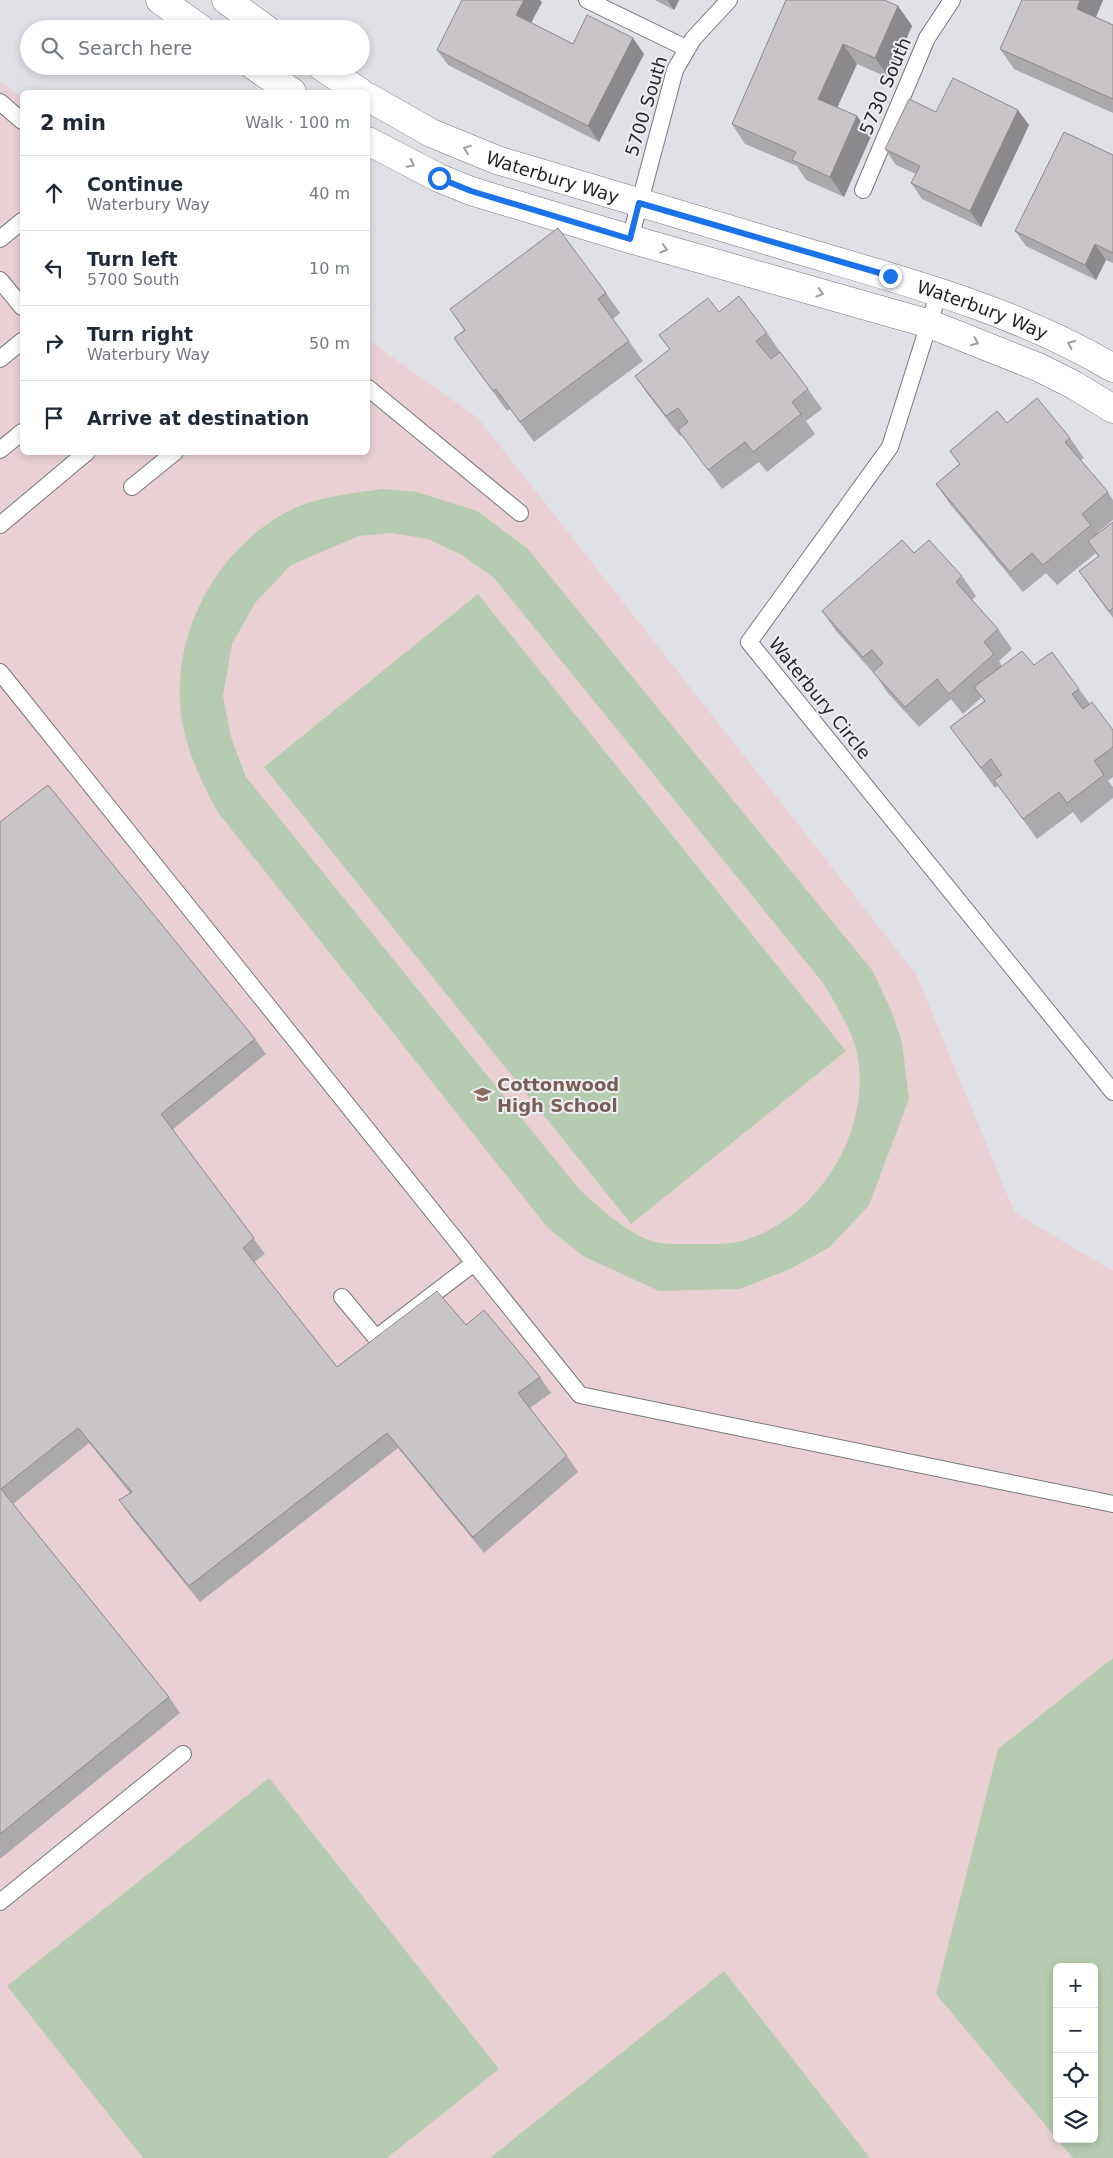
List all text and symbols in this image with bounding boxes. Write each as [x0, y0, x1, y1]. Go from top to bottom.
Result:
search box [20, 20, 370, 75]
icon: search [38, 34, 66, 62]
street label: 5730 South [855, 34, 915, 138]
text: Search here [78, 37, 192, 59]
street label: 5700 South [621, 53, 671, 159]
text: 2 min [40, 111, 106, 135]
text: Walk · 100 m [245, 113, 350, 132]
one-way arrow [463, 145, 472, 155]
street label: Waterbury Way [483, 146, 622, 207]
one-way arrow [405, 158, 414, 168]
route start [428, 167, 451, 190]
text: Continue [87, 173, 183, 195]
icon: ahead [40, 179, 68, 207]
text: 40 m [309, 184, 350, 203]
text: Waterbury Way [87, 195, 210, 214]
one-way arrow [659, 243, 667, 253]
text: Turn left [87, 248, 178, 270]
icon: left [40, 254, 68, 282]
text: 10 m [309, 259, 350, 278]
route end [879, 265, 902, 288]
text: 5700 South [87, 270, 179, 289]
street label: Waterbury Way [915, 275, 1052, 343]
one-way arrow [816, 287, 824, 297]
text: Turn right [87, 323, 193, 345]
icon: right [40, 329, 68, 357]
text: 50 m [309, 334, 350, 353]
one-way arrow [970, 336, 979, 346]
one-way arrow [1067, 339, 1076, 350]
text: Waterbury Way [87, 345, 210, 364]
icon: arrive [40, 404, 68, 432]
text: Arrive at destination [87, 407, 309, 429]
street label: Waterbury Circle [765, 633, 875, 763]
place label: Cottonwood High School [497, 1074, 619, 1116]
school or university icon: Cottonwood High School [473, 1084, 493, 1104]
map controls [1053, 1963, 1098, 2143]
button: + [1053, 1963, 1098, 2008]
button: − [1053, 2008, 1098, 2053]
button: locate [1053, 2053, 1098, 2098]
button: layers [1053, 2098, 1098, 2143]

